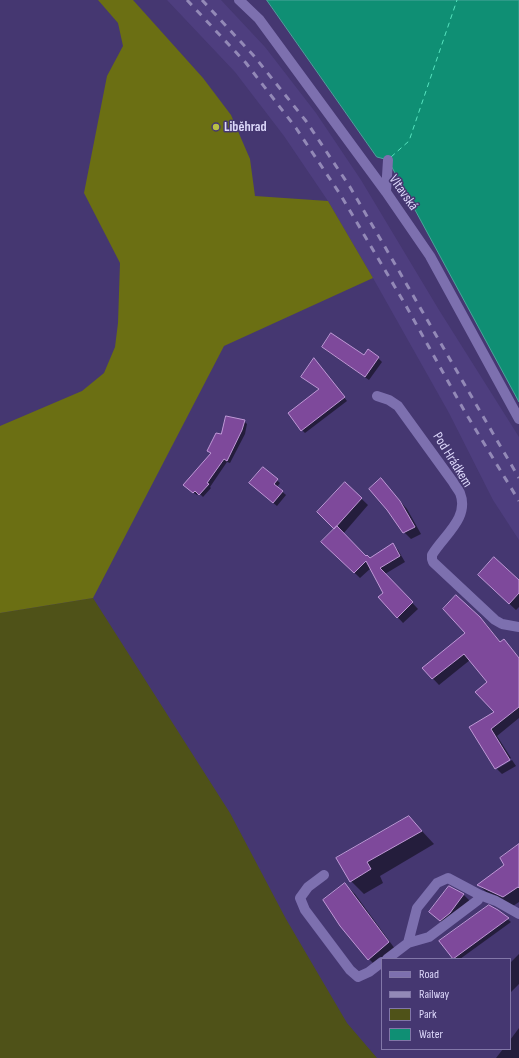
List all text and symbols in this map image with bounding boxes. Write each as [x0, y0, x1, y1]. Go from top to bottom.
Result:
place label: Liběhrad [224, 119, 267, 135]
marker: Liběhrad [211, 122, 221, 132]
street label: Vltavská [385, 172, 421, 214]
street label: Pod Hrádkem [429, 429, 475, 491]
legend [381, 958, 511, 1050]
text: Road [419, 967, 439, 982]
text: Railway [419, 987, 449, 1002]
text: Park [419, 1007, 437, 1022]
text: Water [419, 1027, 443, 1042]

